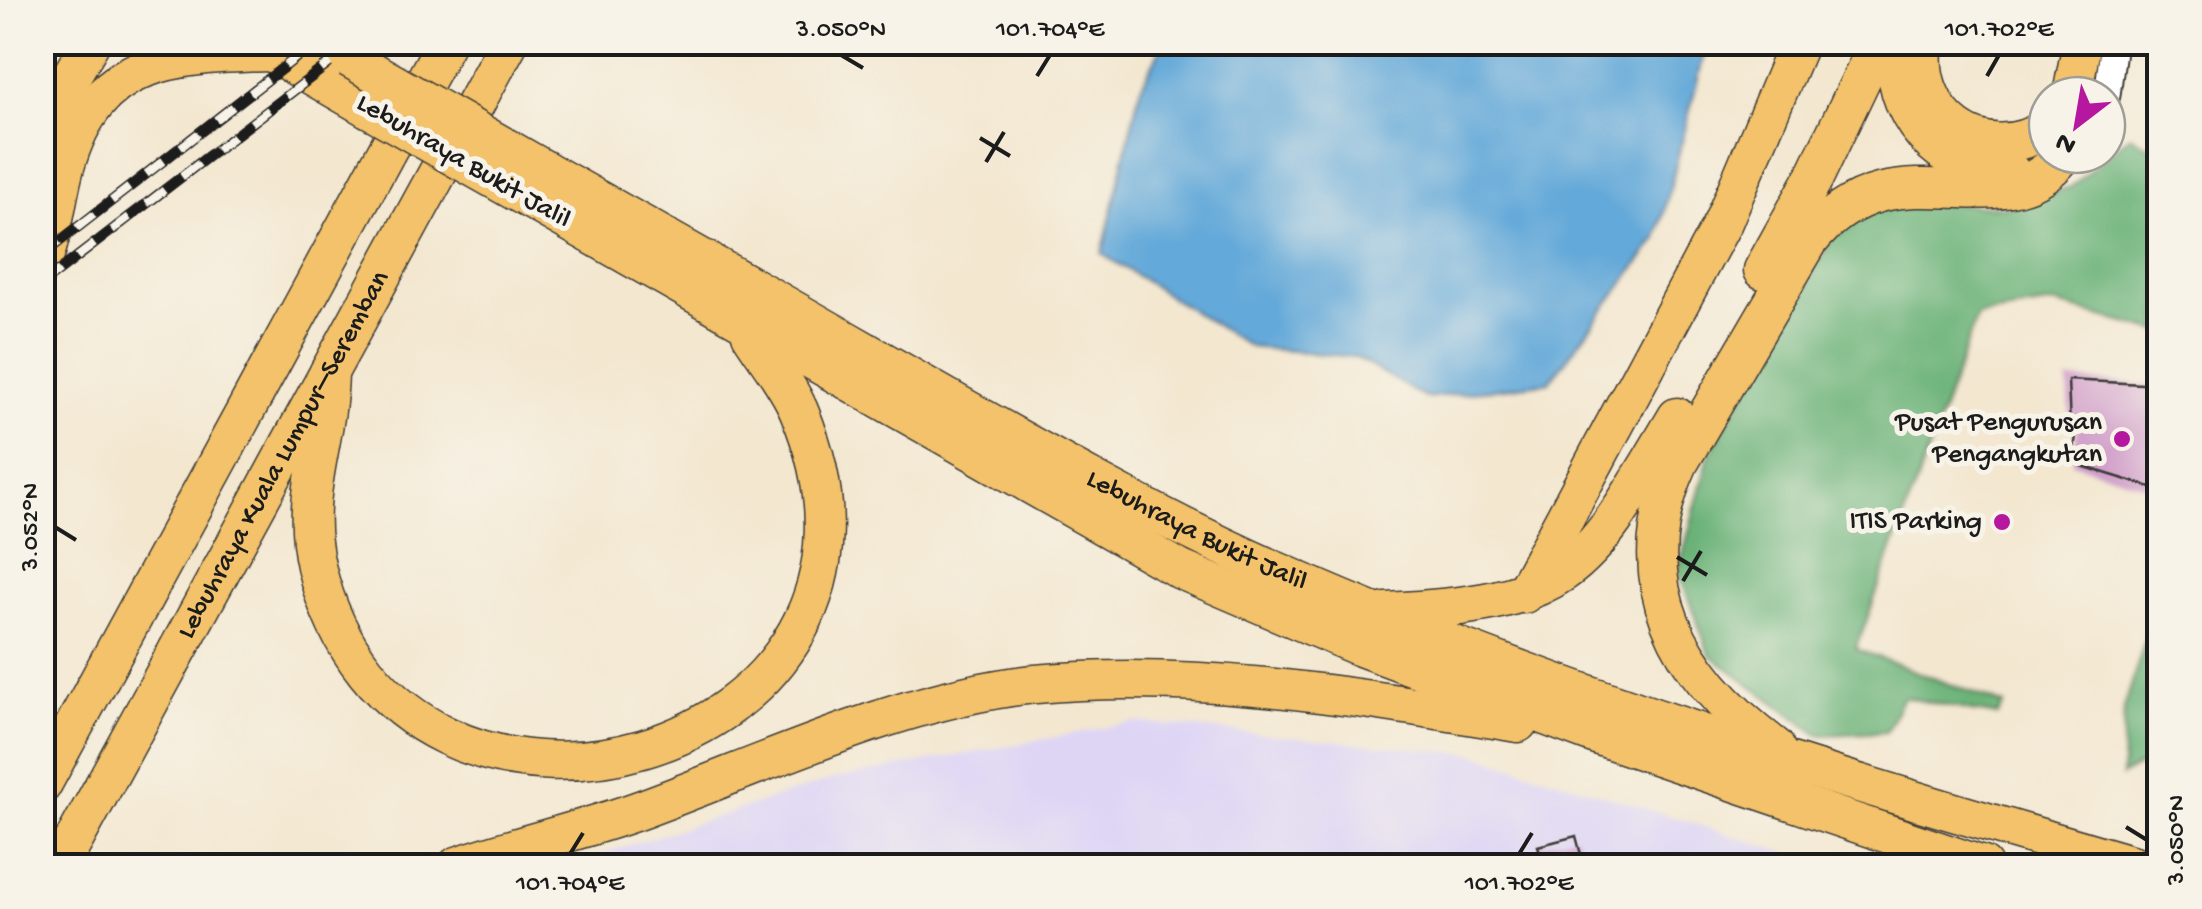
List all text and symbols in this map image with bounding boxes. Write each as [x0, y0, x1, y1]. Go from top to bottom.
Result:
text: 3.050°N [795, 17, 886, 46]
text: 101.704°E [995, 17, 1105, 46]
text: 101.702°E [1944, 17, 2055, 46]
north arrow [2027, 75, 2127, 175]
street label: Lebuhraya Bukit Jalil [350, 87, 576, 237]
text: N [2050, 124, 2083, 161]
street label: Lebuhraya Kuala Lumpur–Seremban [170, 265, 398, 645]
place label: Pusat Pengurusan Pengangkutan [1894, 407, 2103, 472]
marker: Pusat Pengurusan Pengangkutan [2111, 428, 2133, 450]
street label: Lebuhraya Bukit Jalil [1080, 463, 1312, 599]
text: 3.052°N [18, 483, 47, 572]
place label: ITIS Parking [1849, 506, 1982, 539]
marker: ITIS Parking [1991, 511, 2013, 533]
text: 3.050°N [2164, 795, 2193, 886]
text: 101.704°E [515, 871, 625, 900]
text: 101.702°E [1464, 871, 1575, 900]

